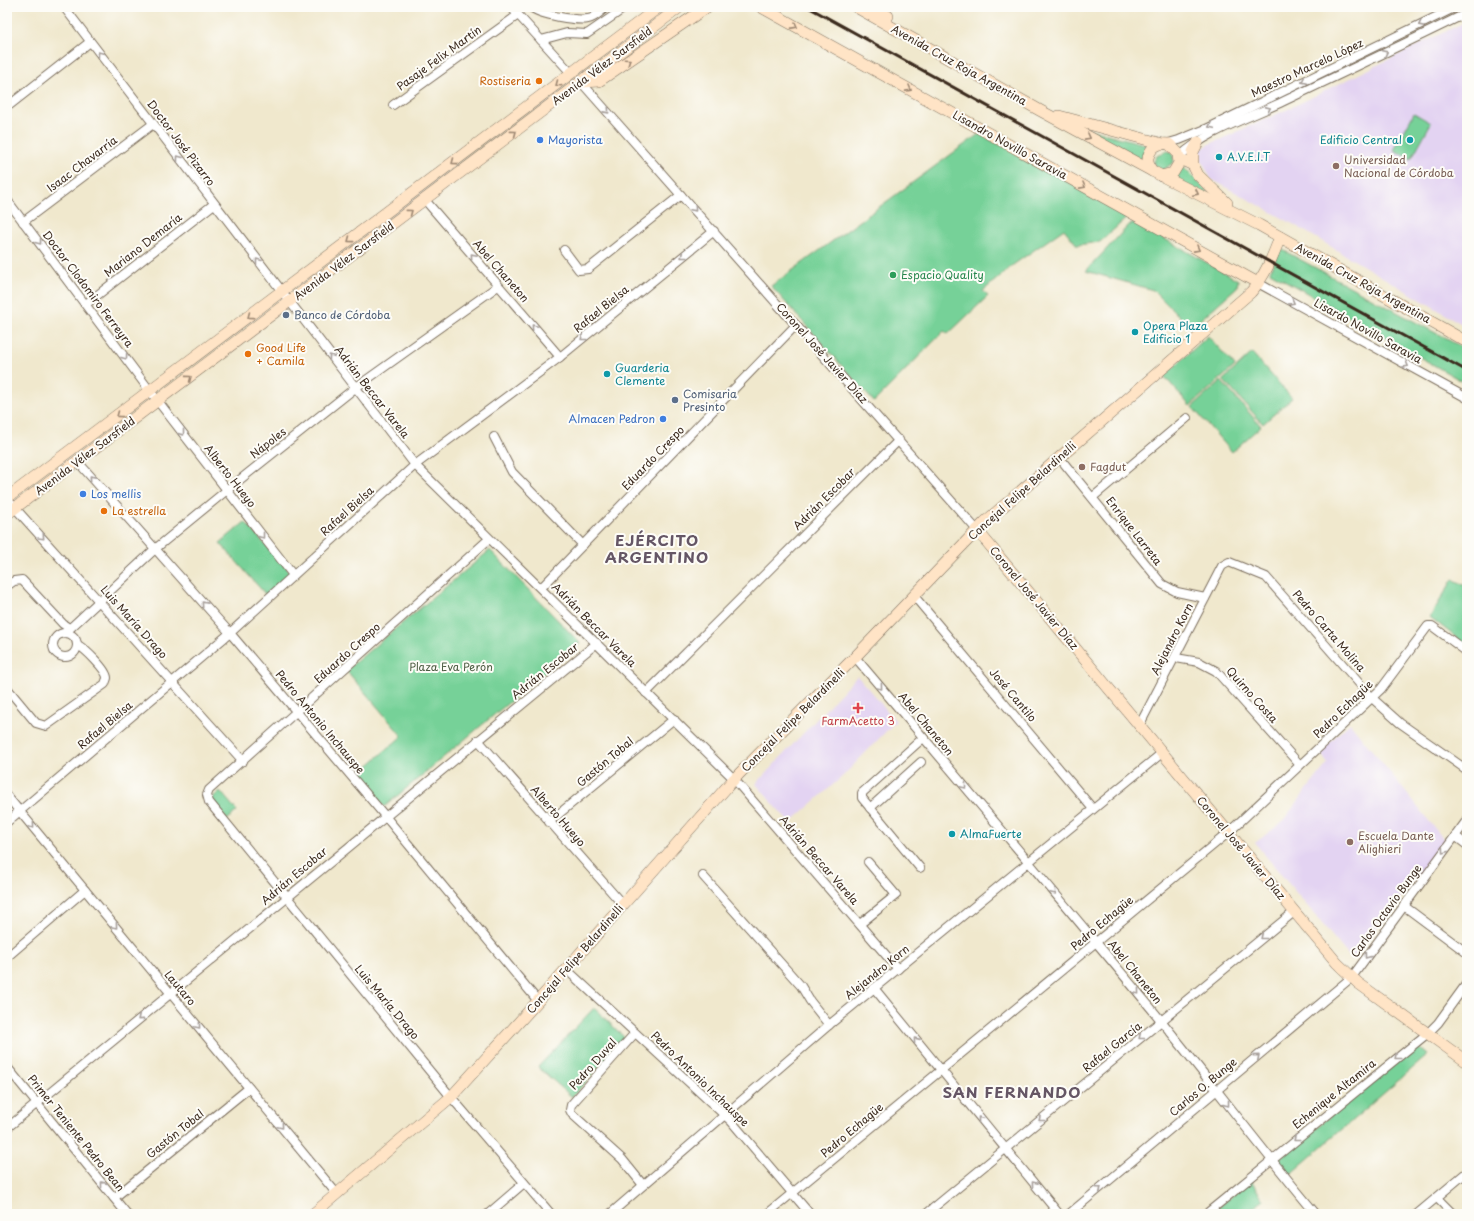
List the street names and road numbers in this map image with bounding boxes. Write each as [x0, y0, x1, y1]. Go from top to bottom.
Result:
street label: Avenida Cruz Roja Argentina [888, 20, 1030, 109]
street label: Pasaje Felix Martín [393, 21, 485, 94]
street label: Avenida Vélez Sarsfield [548, 22, 655, 109]
street label: Maestro Marcelo López [1248, 34, 1366, 101]
street label: Doctor José Pizarro [143, 96, 220, 189]
street label: Lisandro Novillo Saravia [950, 106, 1071, 183]
street label: Isaac Chavarría [43, 131, 121, 196]
street label: Mariano Demaría [100, 208, 186, 281]
street label: Avenida Vélez Sarsfield [290, 217, 397, 304]
street label: Doctor Clodomiro Ferreyra [39, 227, 138, 351]
street label: Abel Chaneton [469, 236, 533, 306]
street label: Avenida Cruz Roja Argentina [1292, 238, 1434, 327]
street label: Rafael Bielsa [569, 281, 632, 336]
street label: Lisardo Novillo Saravia [1311, 294, 1425, 367]
street label: Coronel José Javier Díaz [772, 298, 872, 407]
street label: Adrián Beccar Varela [331, 342, 414, 442]
street label: Avenida Vélez Sarsfield [31, 412, 138, 499]
street label: Eduardo Crespo [617, 421, 688, 494]
street label: Nápoles [246, 423, 289, 462]
street label: Concejal Felipe Belardinelli [964, 437, 1079, 544]
street label: Alberto Hueyo [200, 440, 261, 511]
street label: Adrián Escobar [789, 464, 859, 534]
street label: Rafael Bielsa [316, 482, 377, 539]
street label: Enrique Larreta [1102, 493, 1167, 569]
street label: Coronel José Javier Díaz [986, 542, 1083, 653]
street label: Adrián Beccar Varela [548, 579, 641, 671]
street label: Luis María Drago [97, 581, 172, 662]
street label: Pedro Carta Molina [1289, 586, 1370, 675]
street label: Alejandro Korn [1146, 600, 1197, 678]
street label: Eduardo Crespo [310, 618, 384, 687]
street label: Adrián Escobar [507, 638, 582, 703]
street label: Quirno Costa [1223, 663, 1282, 727]
street label: Concejal Felipe Belardinelli [737, 664, 848, 775]
street label: José Cantilo [986, 664, 1041, 725]
street label: Pedro Antonio Inchauspe [272, 666, 369, 777]
street label: Pedro Echagüe [1309, 676, 1376, 742]
street label: Abel Chaneton [895, 688, 958, 759]
street label: Rafael Bielsa [73, 696, 136, 753]
street label: Gastón Tobal [573, 733, 637, 791]
street label: Alberto Hueyo [527, 781, 590, 850]
street label: Coronel José Javier Díaz [1193, 792, 1290, 903]
street label: Adrián Beccar Varela [776, 811, 863, 908]
street label: Adrián Escobar [257, 843, 331, 909]
street label: Carlos Octavio Bunge [1346, 860, 1425, 961]
street label: Pedro Echagüe [1067, 891, 1137, 954]
street label: Concejal Felipe Belardinelli [522, 900, 627, 1017]
street label: Abel Chaneton [1104, 936, 1167, 1007]
street label: Alejandro Korn [841, 940, 913, 1003]
street label: Luis María Drago [351, 961, 424, 1043]
street label: Lautaro [161, 966, 200, 1009]
street label: Rafael García [1078, 1017, 1145, 1076]
street label: Pedro Antonio Inchauspe [647, 1027, 753, 1130]
street label: Pedro Duval [565, 1034, 620, 1093]
street label: Carlos O. Bunge [1165, 1053, 1240, 1120]
street label: Echenique Altamira [1288, 1054, 1379, 1133]
street label: Primer Teniente Pedro Bean [24, 1071, 129, 1195]
street label: Pedro Echagüe [817, 1098, 887, 1161]
street label: Gastón Tobal [142, 1105, 207, 1162]

